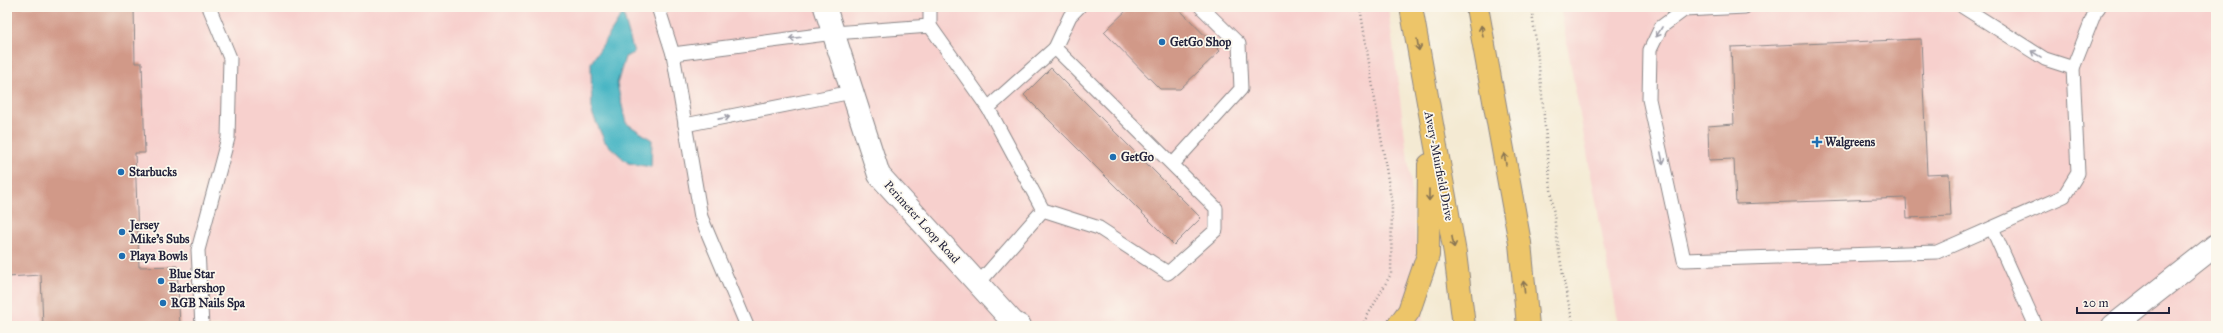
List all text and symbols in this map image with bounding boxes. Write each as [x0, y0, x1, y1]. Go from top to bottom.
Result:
one-way arrow [1477, 25, 1485, 38]
one-way arrow [1655, 26, 1663, 38]
one-way arrow [789, 34, 802, 42]
place label: GetGo Shop [1170, 35, 1231, 50]
marker: GetGo Shop [1157, 37, 1167, 47]
one-way arrow [1414, 39, 1422, 52]
one-way arrow [2031, 49, 2042, 58]
street label: Avery-Muirfield Drive [1421, 109, 1456, 222]
one-way arrow [717, 113, 730, 121]
place label: Walgreens [1825, 135, 1876, 150]
marker: Walgreens [1812, 137, 1822, 147]
place label: GetGo [1121, 150, 1154, 164]
one-way arrow [1658, 151, 1666, 164]
marker: GetGo [1108, 152, 1118, 162]
one-way arrow [1500, 153, 1508, 166]
place label: Starbucks [129, 165, 178, 179]
marker: Starbucks [116, 167, 126, 177]
street label: Perimeter Loop Road [881, 178, 963, 266]
one-way arrow [1425, 188, 1433, 201]
place label: Jersey Mike's Subs [128, 218, 190, 246]
marker: Jersey Mike's Subs [117, 227, 127, 237]
one-way arrow [1450, 235, 1458, 248]
place label: Playa Bowls [130, 249, 188, 264]
marker: Playa Bowls [117, 251, 127, 261]
place label: Blue Star Barbershop [169, 267, 225, 296]
marker: Blue Star Barbershop [156, 276, 166, 286]
one-way arrow [1521, 281, 1528, 294]
scale bar [2077, 289, 2169, 315]
place label: RGB Nails Spa [171, 296, 246, 311]
text: 20 m [2083, 296, 2109, 310]
marker: RGB Nails Spa [158, 298, 168, 308]

